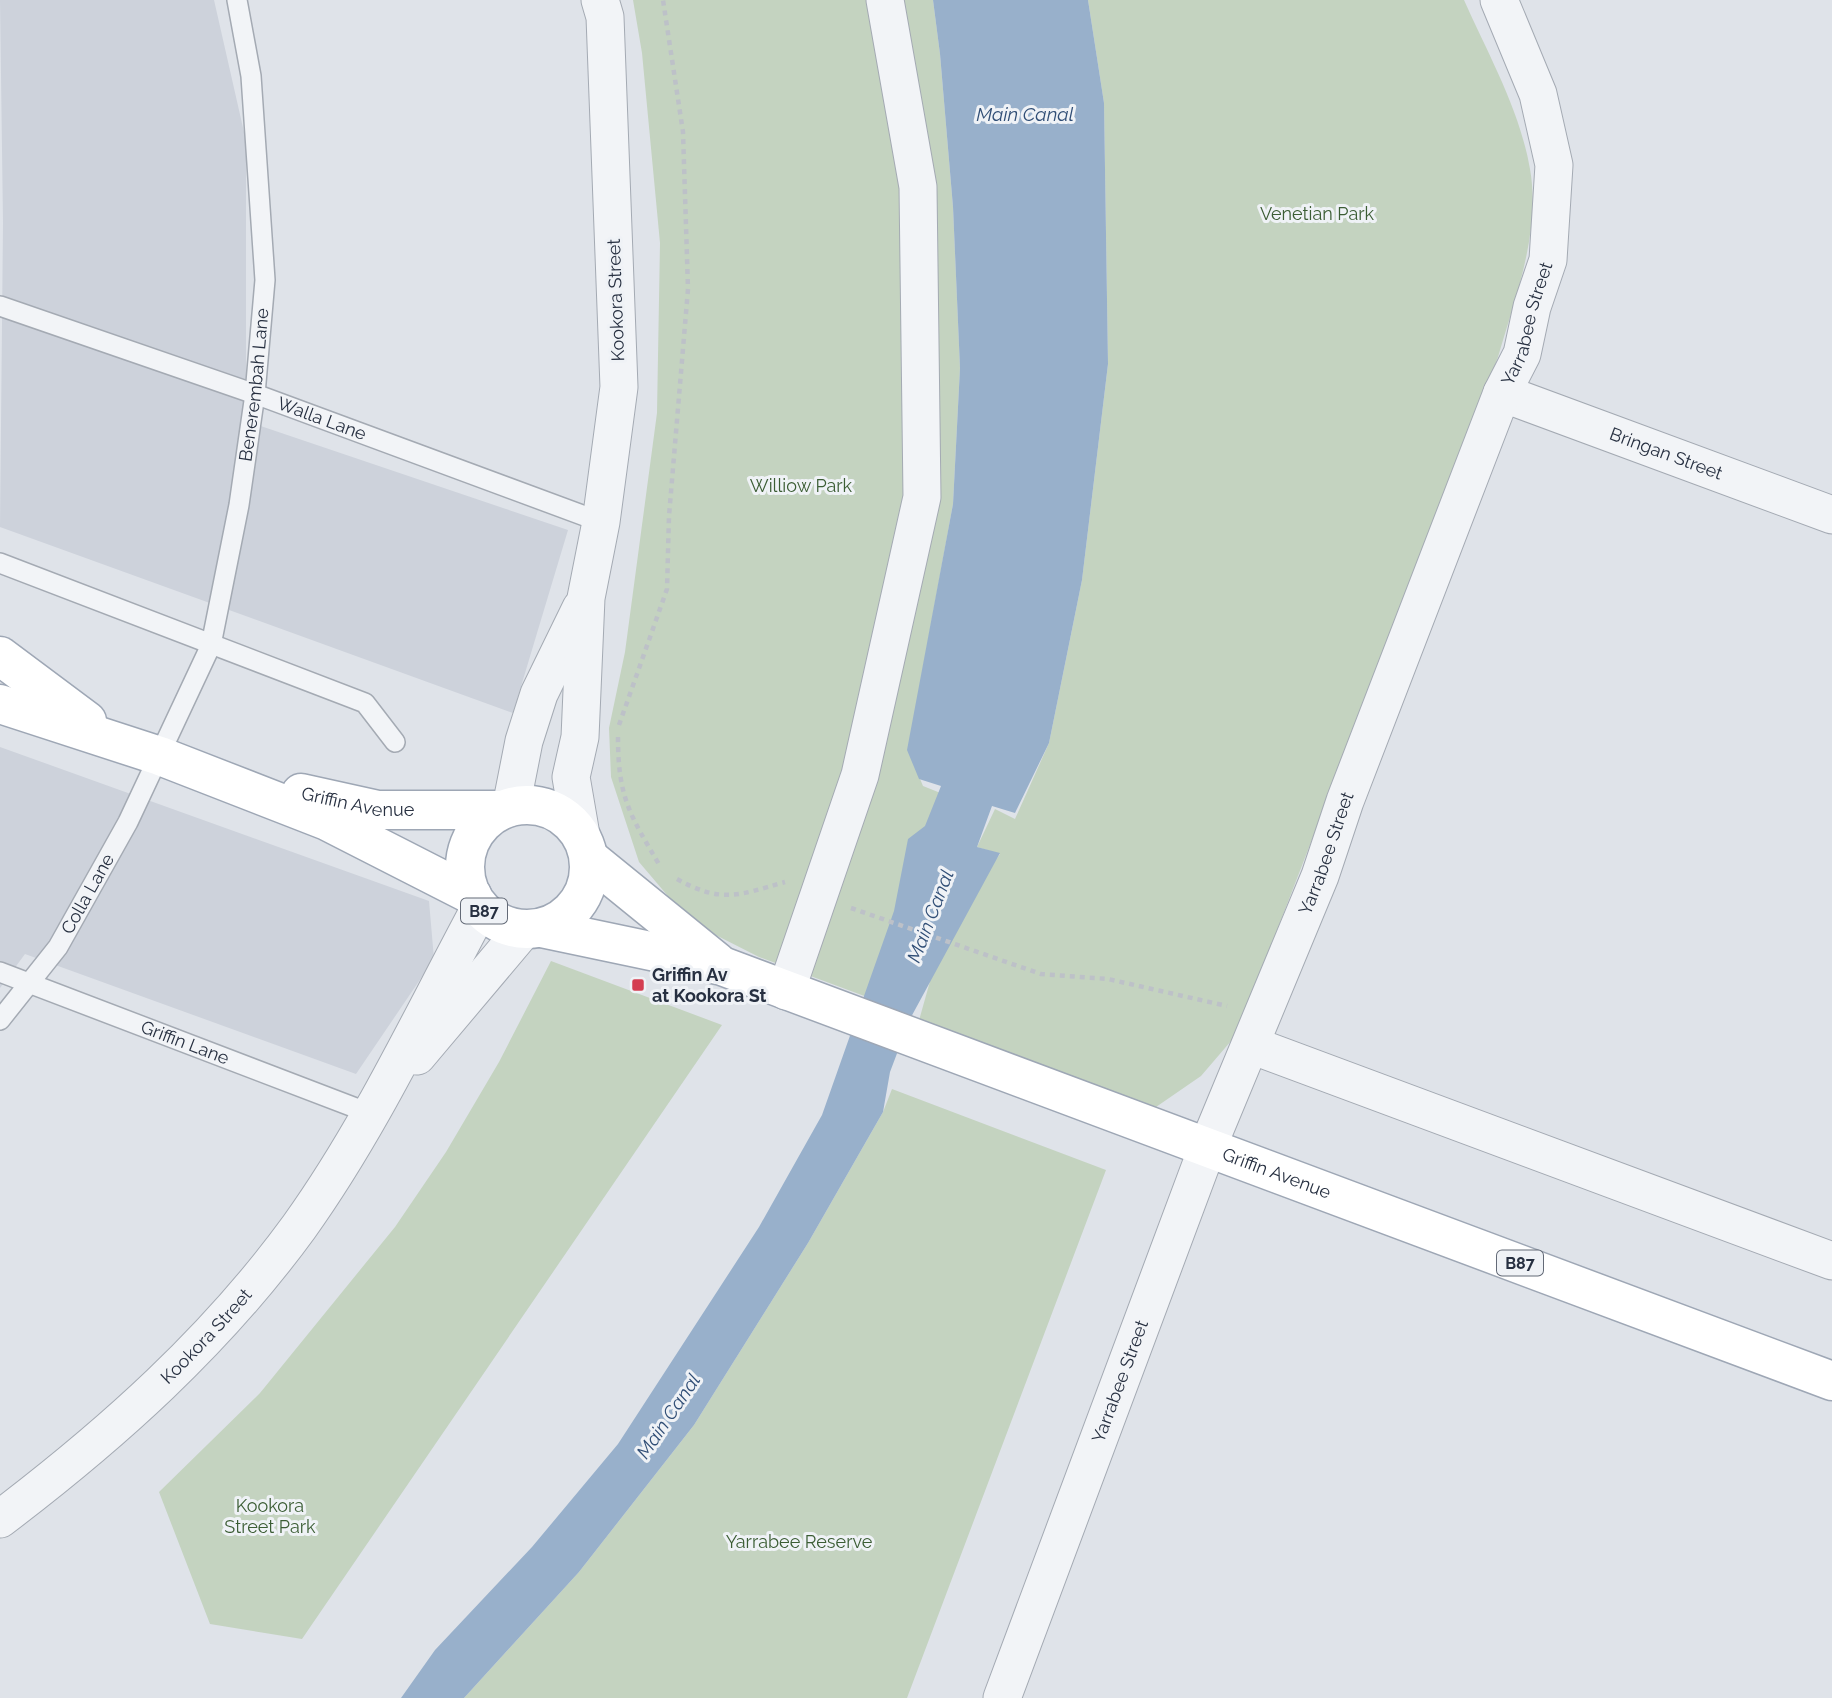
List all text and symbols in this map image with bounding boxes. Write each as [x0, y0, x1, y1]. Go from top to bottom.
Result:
water label: Main Canal [976, 103, 1074, 125]
park label: Venetian Park [1260, 203, 1375, 224]
street label: Kookora Street [603, 238, 628, 362]
street label: Yarrabee Street [1497, 259, 1557, 389]
street label: Benerembah Lane [234, 307, 273, 463]
street label: Walla Lane [275, 392, 370, 444]
street label: Bringan Street [1607, 423, 1726, 484]
park label: Williow Park [750, 475, 853, 496]
street label: Griffin Avenue [300, 782, 415, 821]
street label: Yarrabee Street [1294, 789, 1358, 918]
street label: Colla Lane [56, 850, 118, 938]
water label: Main Canal [902, 867, 958, 965]
road number: B87 [461, 898, 507, 923]
place label: Griffin Av at Kookora St [652, 964, 767, 1006]
marker: Griffin Av at Kookora St [630, 977, 646, 993]
street label: Griffin Lane [138, 1016, 233, 1069]
street label: Griffin Avenue [1220, 1143, 1334, 1203]
road number: B87 [1497, 1250, 1543, 1275]
street label: Kookora Street [156, 1284, 256, 1388]
street label: Yarrabee Street [1087, 1317, 1152, 1445]
water label: Main Canal [632, 1369, 704, 1463]
park label: Kookora Street Park [224, 1495, 316, 1537]
park label: Yarrabee Reserve [726, 1531, 873, 1552]

